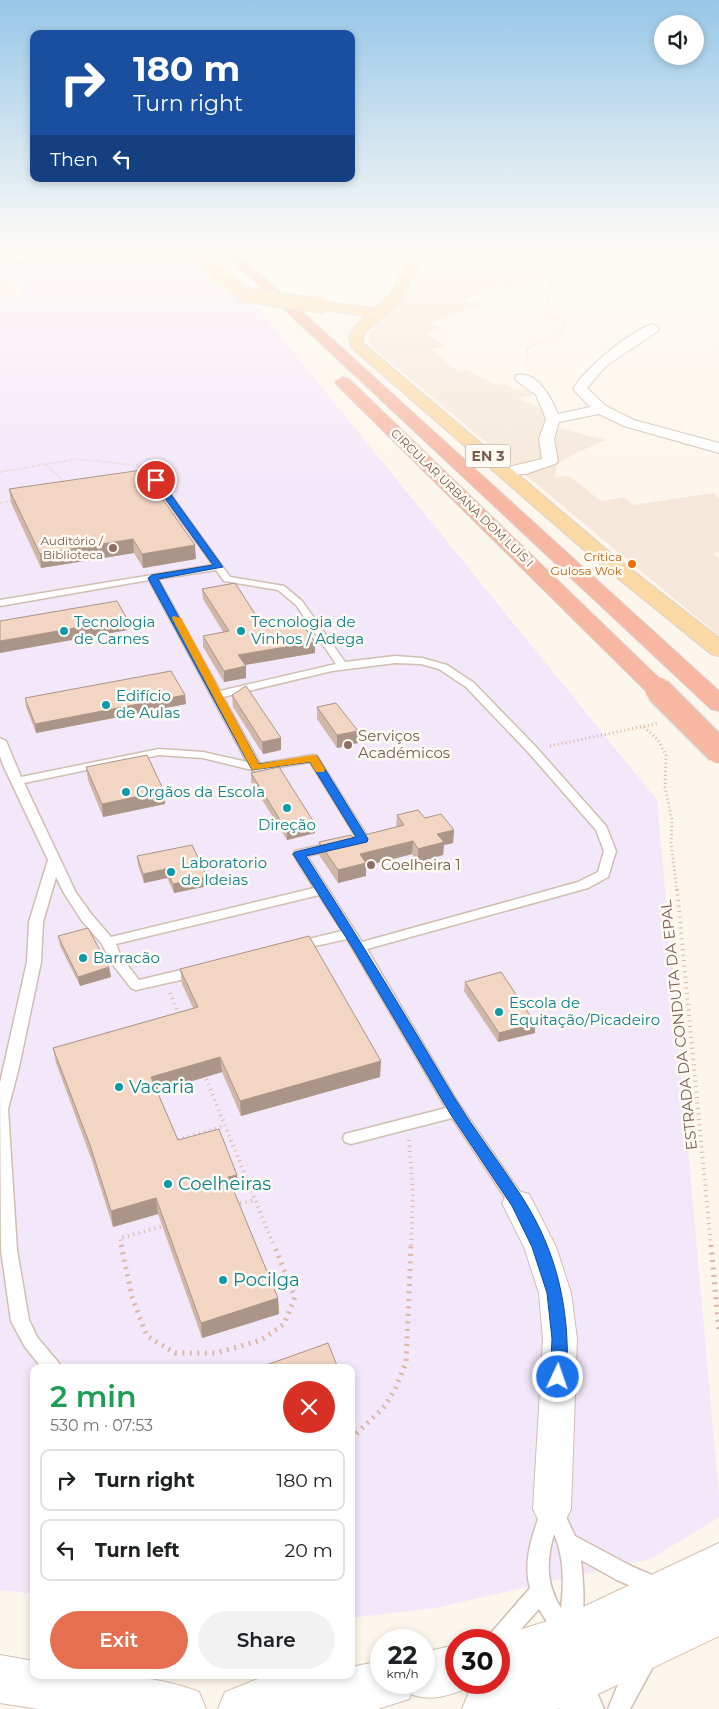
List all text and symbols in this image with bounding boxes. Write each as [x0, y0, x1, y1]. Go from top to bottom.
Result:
map controls [654, 15, 704, 65]
button: sound [654, 15, 704, 65]
text: 180 m [133, 47, 240, 90]
icon: right [50, 50, 115, 115]
text: Turn right [133, 90, 243, 117]
icon: left [108, 145, 136, 173]
text: Then [50, 148, 98, 171]
street label: CIRCULAR URBANA DOM LUÍS I [388, 425, 537, 570]
road number: EN 3 [466, 444, 510, 468]
pin [135, 459, 177, 501]
icon: arrive [142, 466, 170, 494]
place label: Auditório / Biblioteca [40, 533, 104, 562]
marker: Auditório / Biblioteca [107, 542, 119, 554]
place label: Crítica Gulosa Wok [550, 549, 623, 578]
marker: Crítica Gulosa Wok [626, 558, 638, 570]
place label: Tecnologia de Carnes [74, 612, 155, 648]
place label: Tecnologia de Vinhos / Adega [251, 612, 364, 648]
marker: Tecnologia de Carnes [58, 625, 70, 637]
marker: Tecnologia de Vinhos / Adega [235, 625, 247, 637]
place label: Edifício de Aulas [116, 686, 180, 722]
marker: Edifício de Aulas [100, 699, 112, 711]
place label: Serviços Académicos [358, 726, 450, 762]
marker: Serviços Académicos [342, 739, 354, 751]
place label: Orgãos da Escola [136, 782, 265, 801]
marker: Orgãos da Escola [120, 786, 132, 798]
marker: Direção [281, 802, 293, 814]
place label: Direção [258, 815, 316, 834]
place label: Laboratorio de Ideias [181, 853, 267, 889]
place label: Coelheira 1 [381, 855, 461, 874]
marker: Coelheira 1 [365, 859, 377, 871]
marker: Laboratorio de Ideias [165, 866, 177, 878]
street label: ESTRADA DA CONDUTA DA EPAL [656, 899, 701, 1151]
place label: Barracão [93, 948, 160, 967]
marker: Barracão [77, 952, 89, 964]
place label: Escola de Equitação/Picadeiro [509, 993, 660, 1029]
marker: Escola de Equitação/Picadeiro [493, 1006, 505, 1018]
place label: Vacaria [129, 1076, 195, 1098]
marker: Vacaria [113, 1081, 125, 1093]
place label: Coelheiras [178, 1173, 271, 1195]
marker: Coelheiras [162, 1178, 174, 1190]
place label: Pocilga [233, 1269, 300, 1291]
marker: Pocilga [217, 1274, 229, 1286]
position arrow [531, 1350, 583, 1402]
text: 2 min [50, 1378, 137, 1415]
button: close [283, 1381, 335, 1433]
text: 530 m · 07:53 [50, 1416, 153, 1435]
icon: right [52, 1466, 80, 1494]
text: Turn right [95, 1469, 195, 1492]
text: 180 m [276, 1469, 333, 1492]
icon: left [52, 1536, 80, 1564]
text: Turn left [95, 1539, 180, 1562]
text: 20 m [285, 1539, 333, 1562]
button: Exit [50, 1611, 188, 1669]
button: Share [198, 1611, 335, 1669]
speed limit sign: 30 [445, 1629, 510, 1694]
text: 22 [388, 1640, 417, 1670]
text: km/h [386, 1666, 419, 1681]

